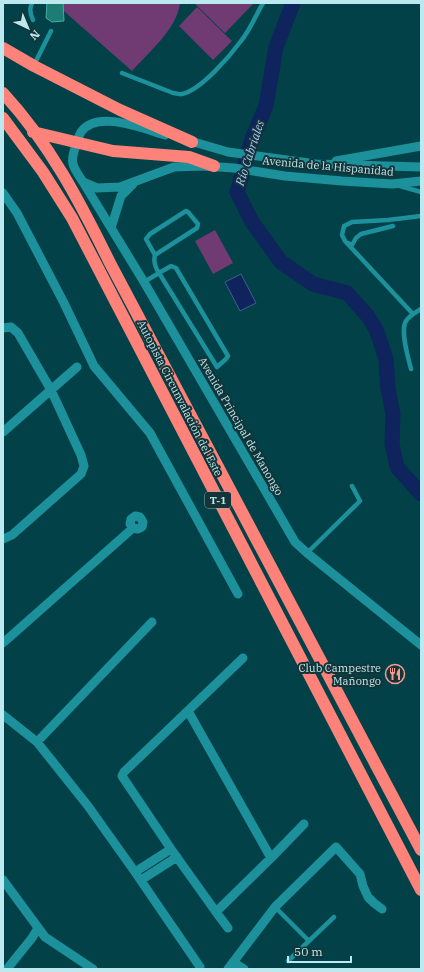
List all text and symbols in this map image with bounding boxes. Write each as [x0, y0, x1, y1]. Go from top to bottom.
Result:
north arrow [8, 8, 48, 48]
text: N [27, 27, 43, 43]
water label: Río Cabriales [232, 118, 267, 188]
street label: Avenida de la Hispanidad [262, 153, 395, 179]
street label: Autopista Circunvalación del Este [134, 318, 226, 479]
street label: Avenida Principal de Manongo [195, 354, 287, 498]
road number: T-1 [205, 492, 231, 508]
place label: Club Campestre Mañongo [298, 661, 381, 688]
restaurant icon: Club Campestre Mañongo [384, 663, 406, 685]
scale bar [288, 938, 351, 964]
text: 50 m [294, 944, 323, 959]

